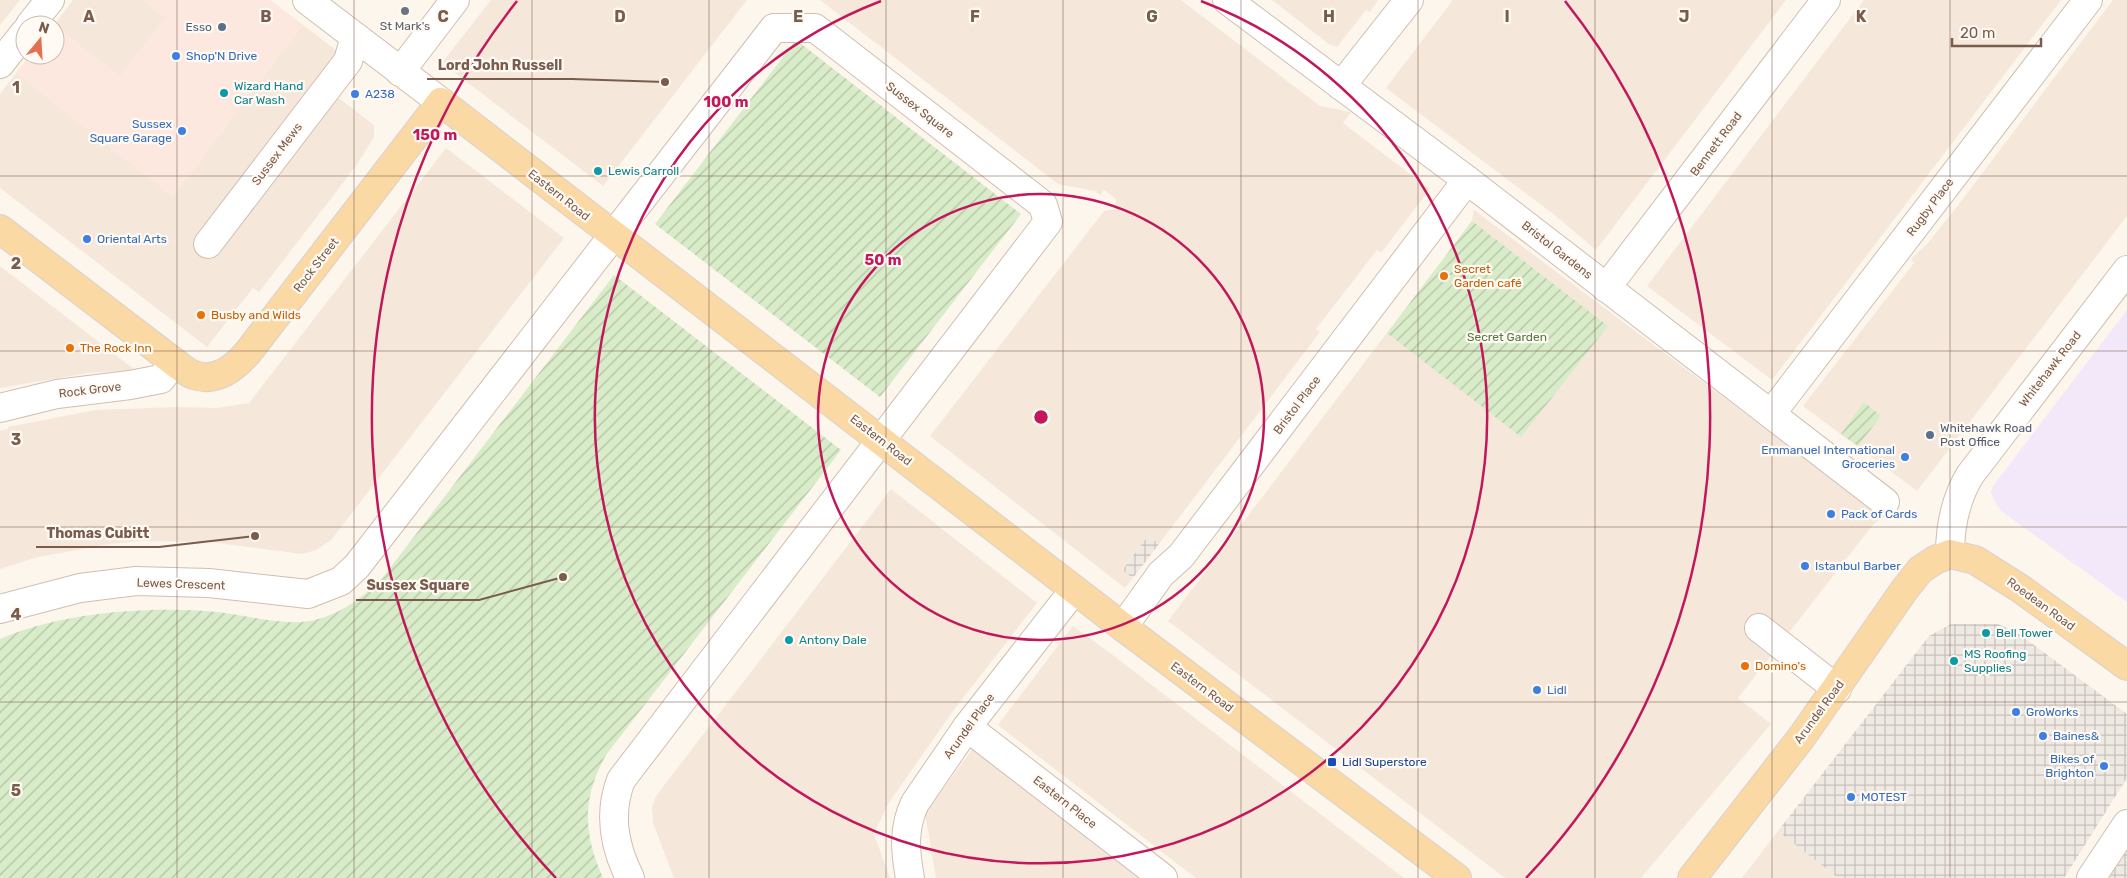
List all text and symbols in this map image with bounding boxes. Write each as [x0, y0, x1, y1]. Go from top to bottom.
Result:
marker: St Mark's [399, 5, 411, 17]
text: A [83, 7, 95, 26]
text: B [260, 7, 272, 26]
text: C [437, 7, 449, 26]
text: D [614, 7, 626, 26]
text: E [793, 7, 803, 26]
text: F [970, 7, 980, 26]
text: G [1146, 7, 1158, 26]
text: H [1323, 7, 1335, 26]
text: I [1504, 7, 1510, 26]
text: J [1679, 7, 1689, 26]
text: K [1856, 7, 1867, 26]
north arrow [15, 15, 65, 65]
scale bar [1952, 15, 2041, 47]
text: N [36, 18, 51, 38]
place label: St Mark's [380, 19, 430, 33]
place label: Esso [186, 20, 212, 34]
marker: Esso [216, 21, 228, 33]
text: 20 m [1960, 24, 1995, 42]
place label: Shop'N Drive [186, 49, 257, 63]
marker: Shop'N Drive [170, 50, 182, 62]
callout: Lord John Russell [427, 50, 572, 79]
text: Lord John Russell [438, 57, 562, 74]
text: 1 [12, 78, 20, 97]
place label: Wizard Hand Car Wash [234, 79, 303, 107]
street label: Sussex Square [883, 79, 957, 141]
marker: Wizard Hand Car Wash [218, 87, 230, 99]
place label: A238 [365, 87, 395, 101]
marker: A238 [349, 88, 361, 100]
text: 100 m [704, 93, 748, 111]
street label: Bennett Road [1687, 109, 1745, 179]
place label: Sussex Square Garage [90, 117, 173, 145]
street label: Sussex Mews [249, 120, 305, 188]
marker: Sussex Square Garage [176, 125, 188, 137]
text: 150 m [413, 126, 457, 144]
place label: Lewis Carroll [608, 164, 679, 178]
marker: Lewis Carroll [592, 165, 604, 177]
street label: Eastern Road [525, 167, 593, 223]
street label: Rugby Place [1904, 175, 1957, 239]
street label: Bristol Gardens [1519, 218, 1595, 282]
place label: Oriental Arts [97, 232, 167, 246]
marker: Oriental Arts [81, 233, 93, 245]
street label: Rock Street [290, 235, 342, 295]
text: 50 m [865, 251, 901, 269]
text: 2 [11, 254, 21, 273]
place label: Secret Garden café [1454, 262, 1522, 290]
marker: Secret Garden café [1438, 270, 1450, 282]
place label: Busby and Wilds [211, 308, 301, 322]
marker: Busby and Wilds [195, 309, 207, 321]
street label: Whitehawk Road [2016, 328, 2084, 410]
park label: Secret Garden [1467, 330, 1547, 344]
place label: The Rock Inn [80, 341, 152, 355]
marker: The Rock Inn [64, 342, 76, 354]
street label: Bristol Place [1270, 373, 1324, 437]
street label: Rock Grove [58, 379, 122, 401]
centre of rings [1032, 408, 1050, 426]
street label: Eastern Road [847, 412, 915, 468]
place label: Whitehawk Road Post Office [1940, 421, 2032, 449]
marker: Whitehawk Road Post Office [1924, 429, 1936, 441]
text: 3 [11, 430, 21, 449]
place label: Emmanuel International Groceries [1761, 443, 1895, 471]
marker: Emmanuel International Groceries [1899, 451, 1911, 463]
place label: Pack of Cards [1841, 507, 1917, 521]
marker: Pack of Cards [1825, 508, 1837, 520]
callout: Thomas Cubitt [36, 518, 159, 547]
text: Thomas Cubitt [47, 525, 150, 542]
place label: Istanbul Barber [1815, 559, 1901, 573]
marker: Istanbul Barber [1799, 560, 1811, 572]
callout: Sussex Square [356, 571, 479, 600]
street label: Lewes Crescent [136, 575, 226, 593]
street label: Roedean Road [2004, 575, 2078, 633]
text: Sussex Square [367, 577, 470, 594]
text: 4 [11, 605, 22, 624]
place label: Bell Tower [1996, 626, 2053, 640]
marker: Bell Tower [1980, 627, 1992, 639]
place label: Antony Dale [799, 633, 867, 647]
marker: Antony Dale [783, 634, 795, 646]
place label: MS Roofing Supplies [1964, 647, 2026, 675]
marker: MS Roofing Supplies [1948, 655, 1960, 667]
street label: Eastern Road [1168, 659, 1236, 715]
place label: Domino's [1755, 659, 1806, 673]
marker: Domino's [1739, 660, 1751, 672]
street label: Arundel Road [1791, 677, 1847, 747]
place label: Lidl [1547, 683, 1567, 697]
marker: Lidl [1531, 684, 1543, 696]
street label: Arundel Place [941, 690, 998, 761]
place label: GroWorks [2026, 705, 2078, 719]
marker: GroWorks [2010, 706, 2022, 718]
place label: Baines& [2053, 729, 2100, 743]
marker: Baines& [2037, 730, 2049, 742]
place label: Bikes of Brighton [2045, 752, 2094, 780]
place label: Lidl Superstore [1342, 755, 1427, 769]
marker: Lidl Superstore [1326, 756, 1338, 768]
marker: Bikes of Brighton [2098, 760, 2110, 772]
street label: Eastern Place [1030, 773, 1100, 831]
text: 5 [11, 781, 21, 800]
place label: MOTEST [1861, 790, 1907, 804]
marker: MOTEST [1845, 791, 1857, 803]

